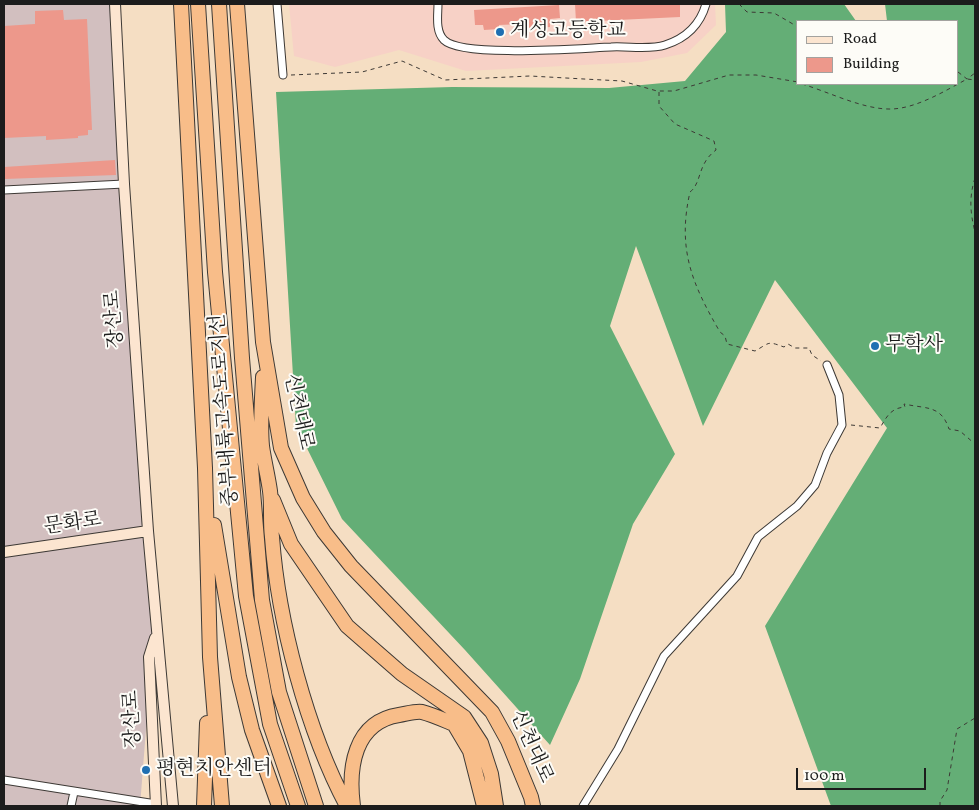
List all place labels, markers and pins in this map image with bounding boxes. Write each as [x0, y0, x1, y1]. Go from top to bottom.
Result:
place label: 계성고등학교 [510, 20, 626, 44]
marker: 계성고등학교 [494, 26, 506, 38]
place label: 무학사 [885, 334, 943, 358]
marker: 무학사 [869, 340, 881, 352]
place label: 평현치안센터 [156, 758, 272, 782]
marker: 평현치안센터 [140, 764, 152, 776]

